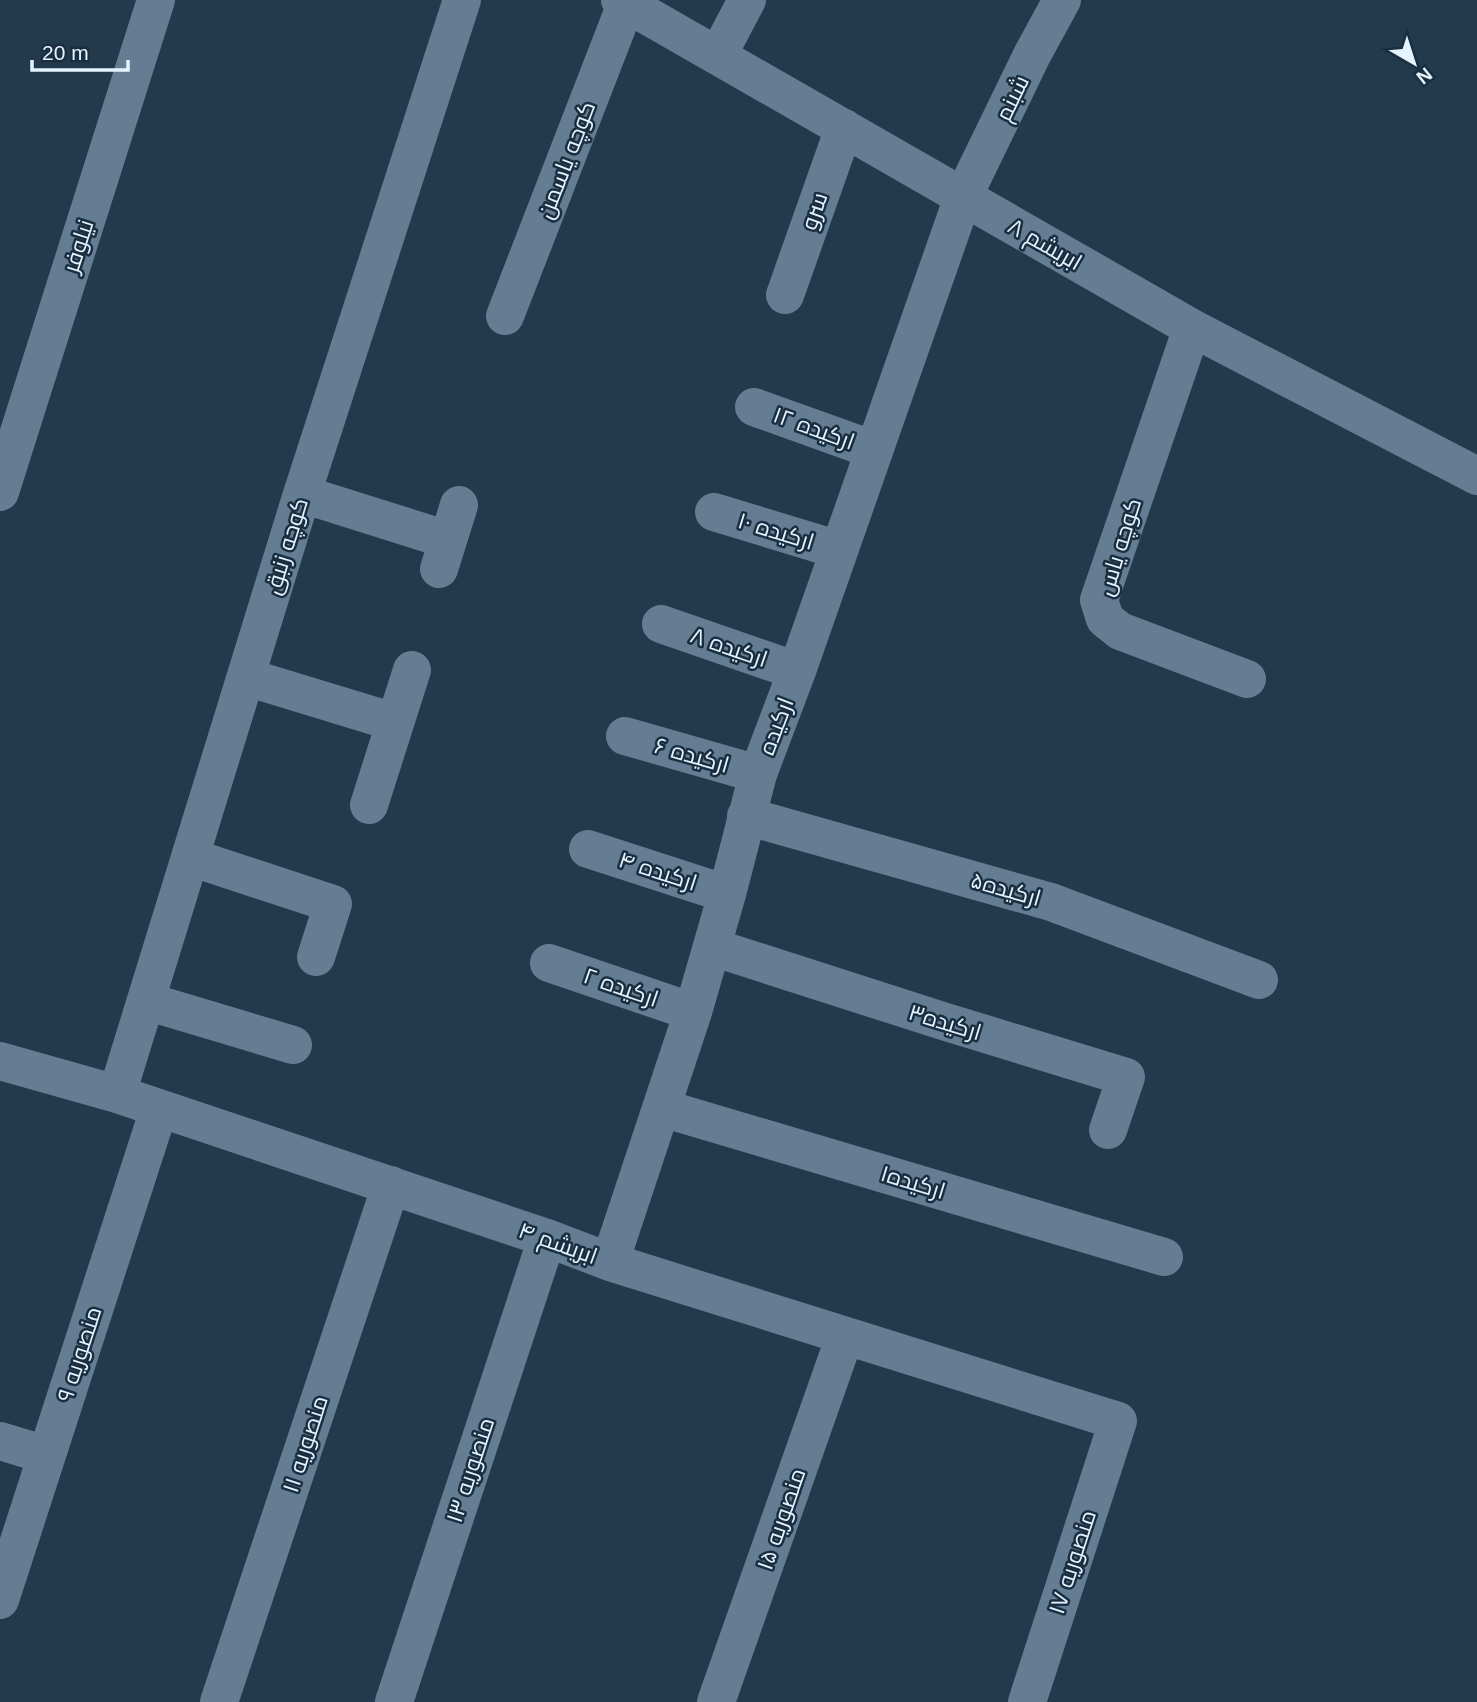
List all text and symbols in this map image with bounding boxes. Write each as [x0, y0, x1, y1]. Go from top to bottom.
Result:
scale bar [32, 28, 128, 72]
north arrow [1379, 28, 1449, 98]
text: 20 m [42, 41, 89, 64]
text: N [1412, 63, 1436, 88]
street label: شبنم [990, 71, 1037, 126]
street label: کوچه یاسمن [532, 98, 602, 223]
street label: سرو [796, 189, 832, 233]
street label: ابریشم ۸ [1002, 212, 1087, 278]
street label: نيلوفر [57, 216, 99, 278]
street label: ارکیده ۱۲ [770, 401, 858, 455]
street label: کوچه زنبق [259, 495, 315, 598]
street label: کوچه یاس [1092, 495, 1148, 600]
street label: ارکیده ۱۰ [735, 507, 817, 555]
street label: ارکیده ۸ [687, 622, 771, 672]
street label: ارکیده [753, 694, 799, 758]
street label: ارکیده ۶ [652, 732, 732, 778]
street label: ارکیده ۴ [616, 846, 700, 896]
street label: ارکیده۵ [968, 867, 1044, 911]
street label: ارکیده ۲ [580, 962, 662, 1012]
street label: ارکیده۳ [905, 999, 985, 1045]
street label: ارکیده۱ [878, 1160, 948, 1204]
street label: ابریشم ۴ [514, 1217, 601, 1272]
street label: منصوریه ۹ [51, 1303, 107, 1405]
street label: منصوریه ۱۱ [277, 1392, 333, 1496]
street label: منصوریه ۱۳ [441, 1414, 499, 1526]
street label: منصوریه ۱۵ [751, 1465, 811, 1573]
street label: منصوریه ۱۷ [1043, 1507, 1101, 1617]

